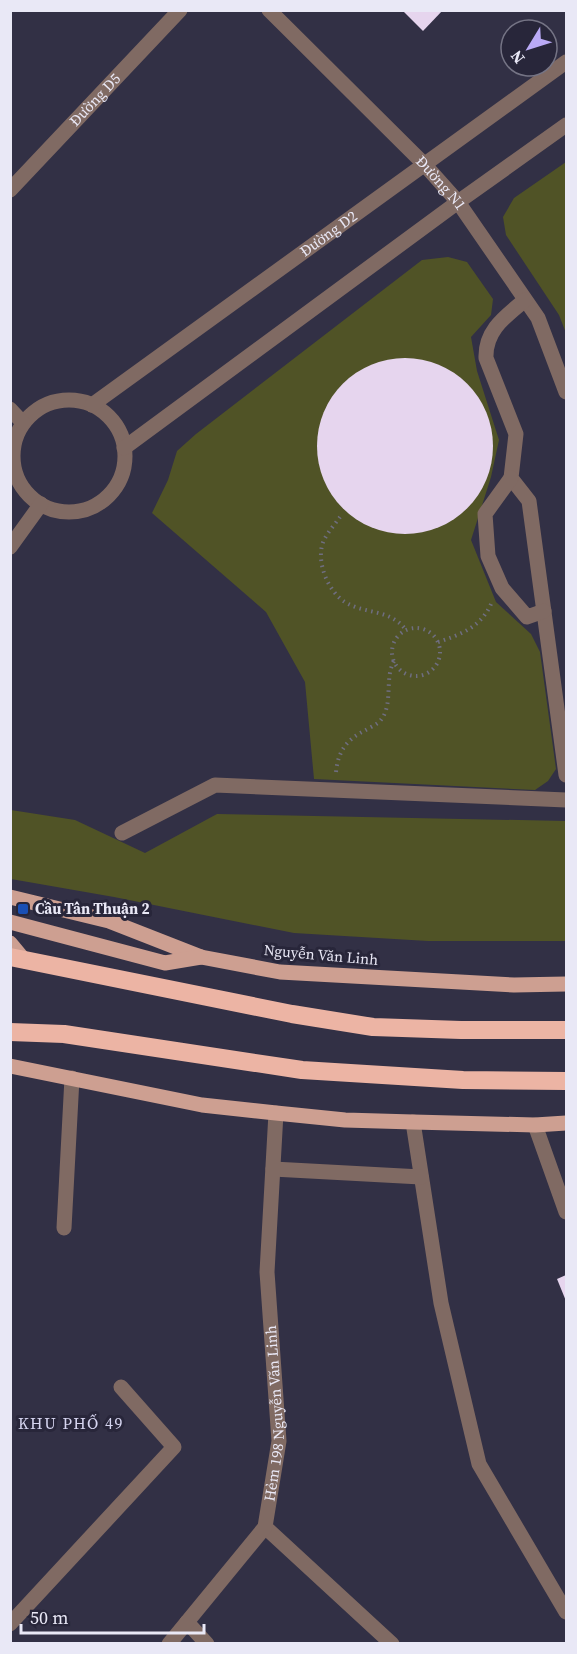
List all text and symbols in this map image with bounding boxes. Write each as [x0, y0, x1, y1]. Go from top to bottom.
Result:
north arrow [499, 18, 559, 78]
text: N [505, 46, 529, 69]
street label: Đường D5 [64, 68, 125, 131]
street label: Đường N1 [411, 151, 471, 214]
street label: Đường D2 [295, 206, 361, 261]
place label: Cầu Tân Thuận 2 [35, 898, 150, 919]
marker: Cầu Tân Thuận 2 [16, 902, 30, 916]
street label: Nguyễn Văn Linh [263, 939, 379, 970]
street label: Hẻm 198 Nguyễn Văn Linh [258, 1325, 289, 1503]
district label: KHU PHỐ 49 [18, 1412, 124, 1434]
scale bar [21, 1597, 204, 1635]
text: 50 m [30, 1605, 68, 1630]

